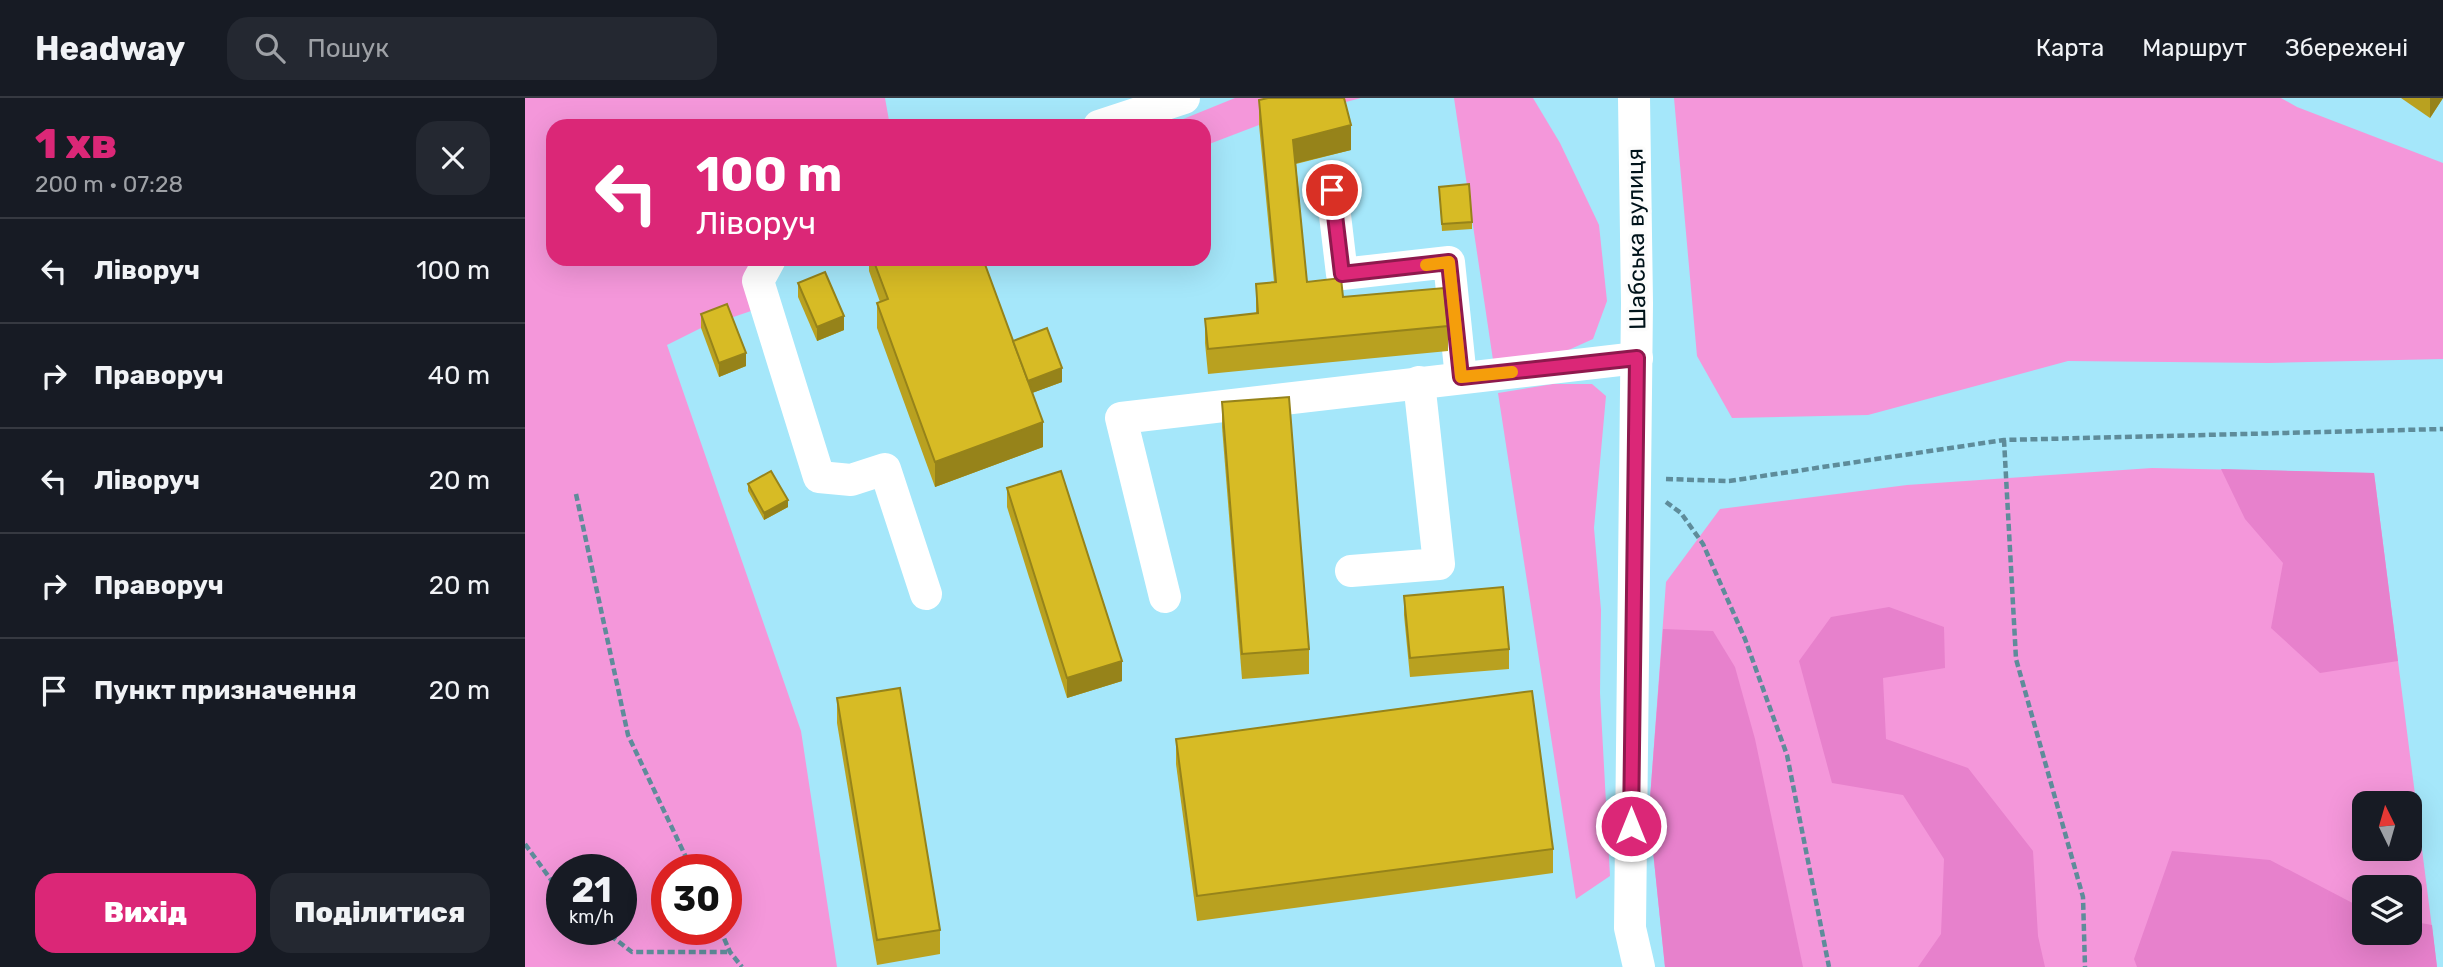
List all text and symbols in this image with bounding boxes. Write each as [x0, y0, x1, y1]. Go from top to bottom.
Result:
search box [227, 17, 717, 80]
text: Headway [35, 29, 185, 68]
icon: search [251, 29, 289, 67]
text: Пошук [307, 33, 389, 64]
text: Карта [2036, 34, 2104, 62]
text: Маршрут [2142, 34, 2247, 62]
text: Збережені [2285, 34, 2408, 62]
text: 1 хв [35, 119, 117, 169]
button: close [416, 121, 490, 195]
text: 100 m [696, 145, 842, 203]
icon: left [581, 147, 672, 238]
street label: Шабська вулиця [1620, 148, 1652, 330]
pin [1302, 160, 1362, 220]
text: 200 m · 07:28 [35, 170, 183, 198]
icon: arrive [1313, 171, 1351, 209]
text: Ліворуч [696, 204, 816, 242]
icon: left [35, 252, 73, 290]
text: Ліворуч [94, 255, 200, 286]
text: 100 m [416, 255, 490, 286]
icon: right [35, 357, 73, 395]
text: Праворуч [94, 360, 224, 391]
text: 40 m [428, 360, 490, 391]
icon: left [35, 462, 73, 500]
text: Ліворуч [94, 465, 200, 496]
text: 20 m [429, 465, 490, 496]
icon: right [35, 567, 73, 605]
text: Праворуч [94, 570, 224, 601]
text: 20 m [429, 570, 490, 601]
icon: arrive [35, 672, 73, 710]
text: Пункт призначення [94, 675, 357, 706]
text: 20 m [429, 675, 490, 706]
position arrow [1594, 789, 1668, 863]
north arrow [2352, 791, 2422, 861]
map controls [2352, 791, 2422, 945]
speed limit sign: 30 [651, 854, 742, 945]
text: 21 [571, 869, 612, 911]
button: Вихід [35, 873, 256, 953]
button: Поділитися [270, 873, 490, 953]
button: layers [2352, 875, 2422, 945]
text: km/h [569, 906, 614, 928]

